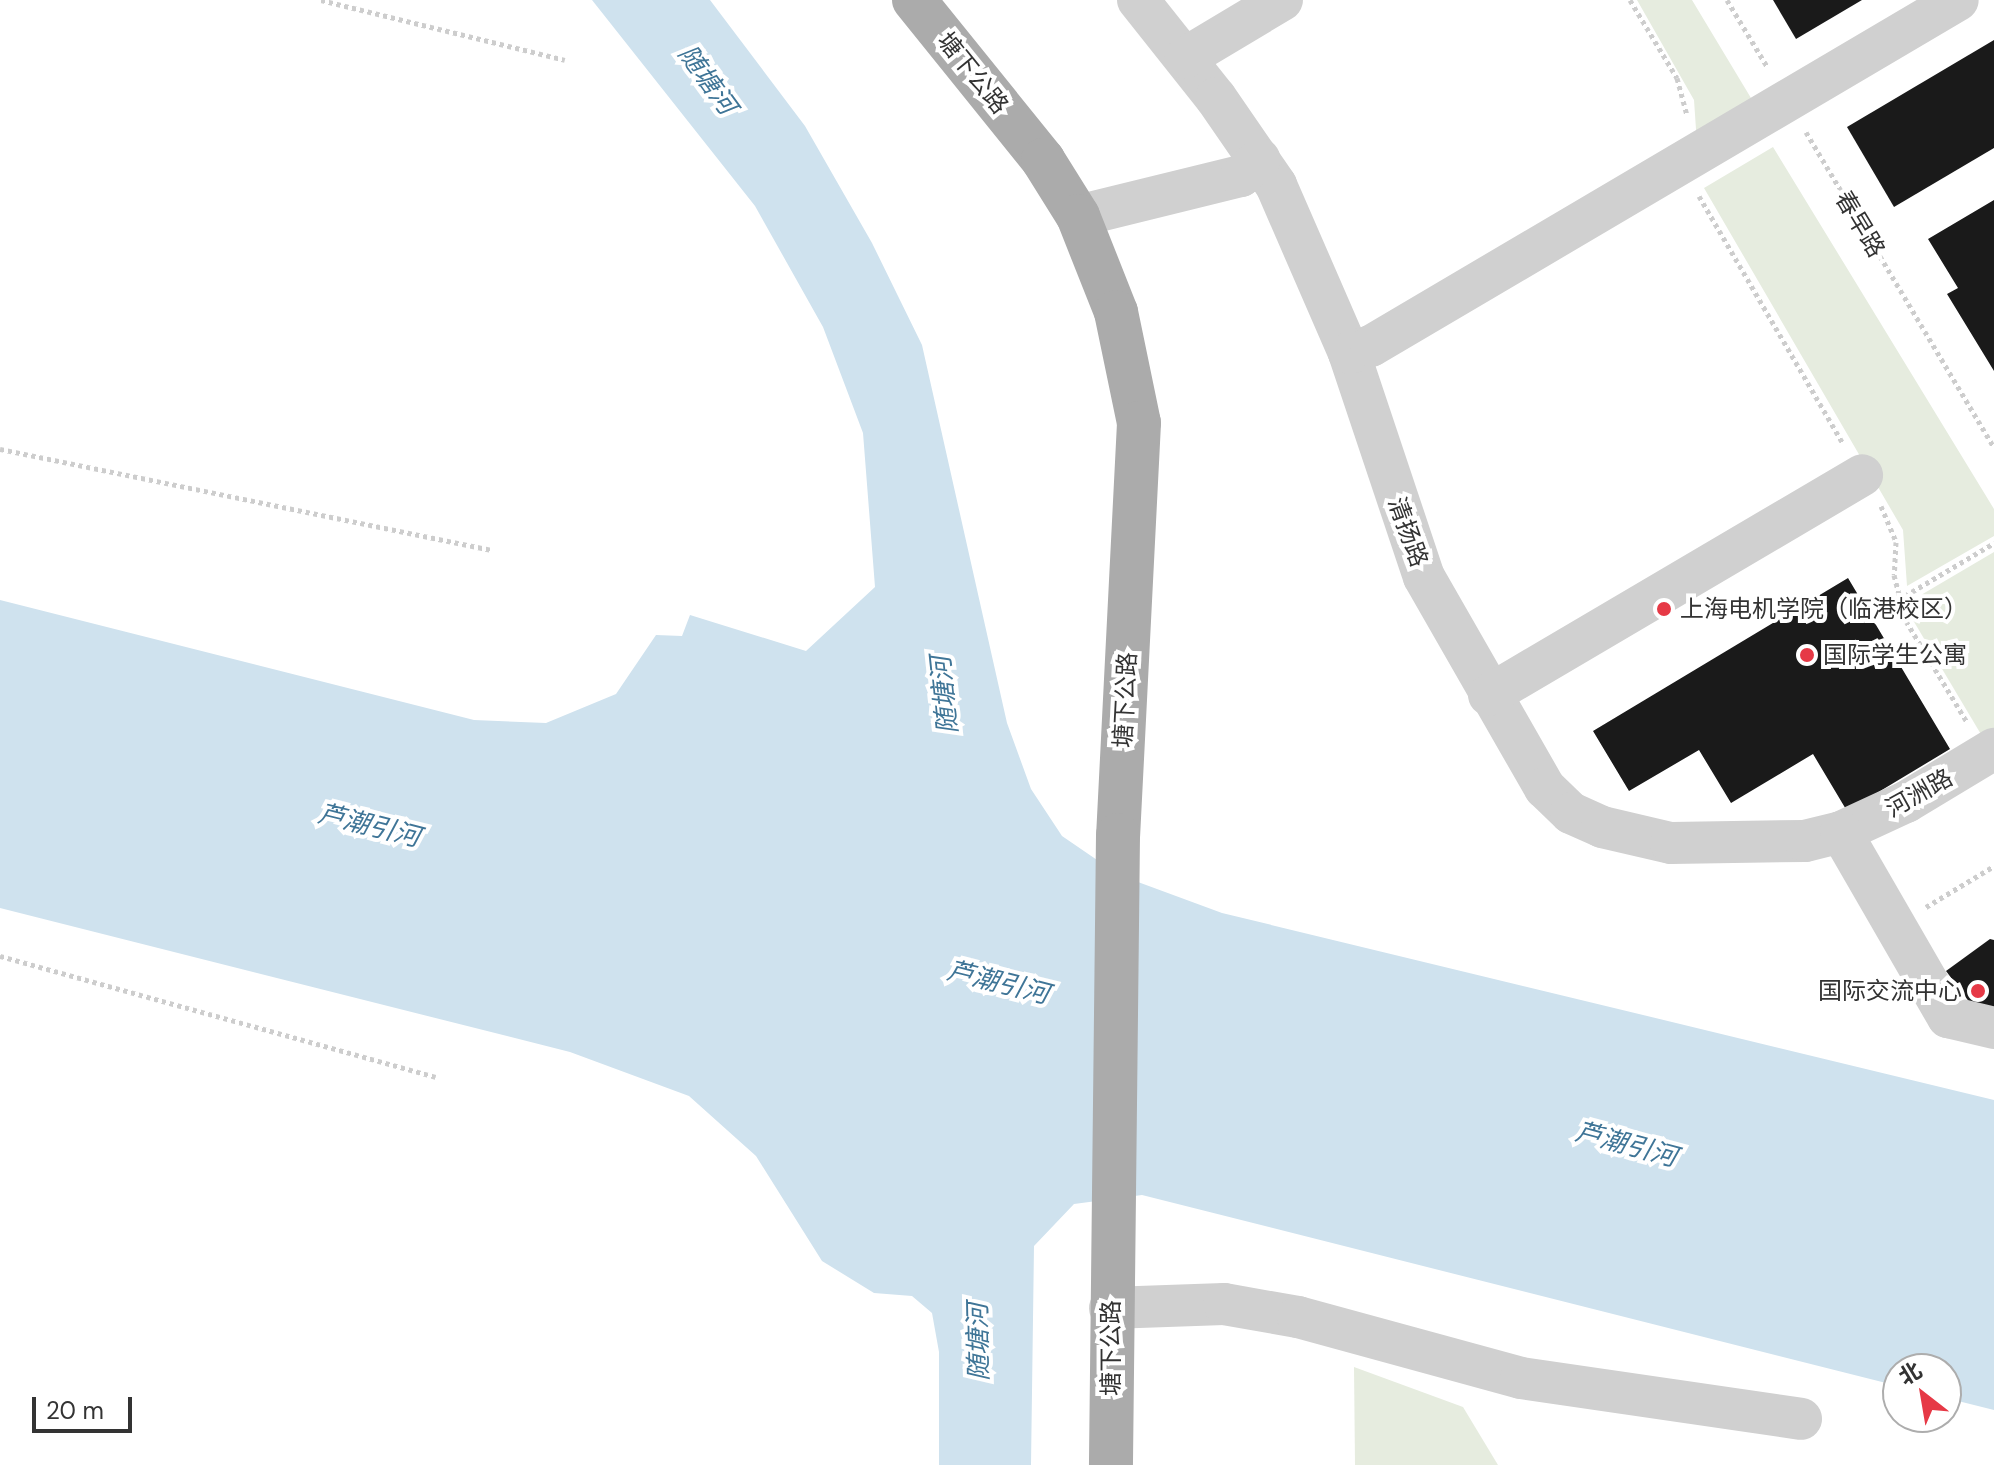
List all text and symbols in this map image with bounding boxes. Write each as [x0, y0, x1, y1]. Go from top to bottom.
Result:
street label: 塘下公路 [932, 27, 1014, 119]
water label: 随塘河 [671, 39, 743, 121]
street label: 春早路 [1829, 186, 1891, 262]
street label: 清扬路 [1382, 493, 1434, 571]
place label: 上海电机学院（临港校区） [1680, 595, 1968, 623]
marker: 上海电机学院（临港校区） [1655, 600, 1673, 618]
place label: 国际学生公寓 [1823, 641, 1967, 669]
marker: 国际学生公寓 [1798, 646, 1816, 664]
street label: 塘下公路 [1108, 651, 1142, 749]
water label: 随塘河 [925, 655, 965, 735]
street label: 河洲路 [1881, 763, 1957, 823]
water label: 芦潮引河 [315, 798, 423, 854]
water label: 芦潮引河 [944, 955, 1052, 1011]
place label: 国际交流中心 [1818, 977, 1962, 1005]
marker: 国际交流中心 [1969, 982, 1987, 1000]
water label: 芦潮引河 [1572, 1116, 1680, 1174]
street label: 塘下公路 [1097, 1300, 1125, 1396]
water label: 随塘河 [963, 1303, 995, 1381]
north arrow [1882, 1353, 1962, 1433]
text: 北 [1894, 1356, 1927, 1392]
scale bar [36, 1381, 136, 1431]
text: 20 m [46, 1395, 104, 1426]

